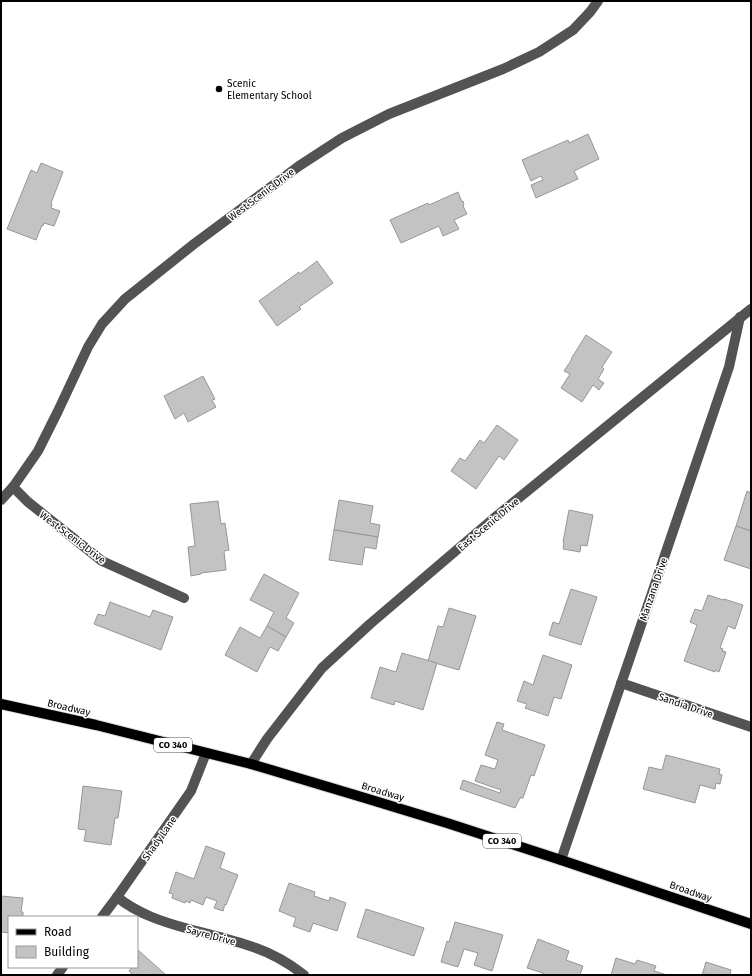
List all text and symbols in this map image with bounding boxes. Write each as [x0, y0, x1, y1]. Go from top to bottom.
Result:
place label: Scenic Elementary School [227, 78, 312, 102]
marker: Scenic Elementary School [214, 84, 224, 94]
street label: West Scenic Drive [226, 166, 297, 224]
street label: East Scenic Drive [455, 496, 522, 554]
street label: West Scenic Drive [37, 509, 108, 567]
street label: Manzana Drive [638, 556, 670, 623]
street label: Sandia Drive [657, 691, 715, 721]
street label: Broadway [46, 697, 92, 719]
road number: CO 340 [154, 738, 192, 752]
street label: Broadway [360, 780, 406, 804]
street label: Shady Lane [140, 814, 180, 863]
road number: CO 340 [483, 834, 521, 848]
street label: Broadway [668, 879, 714, 905]
legend [8, 916, 138, 968]
street label: Sayre Drive [185, 924, 237, 948]
text: Road [44, 925, 72, 939]
text: Building [44, 945, 90, 959]

